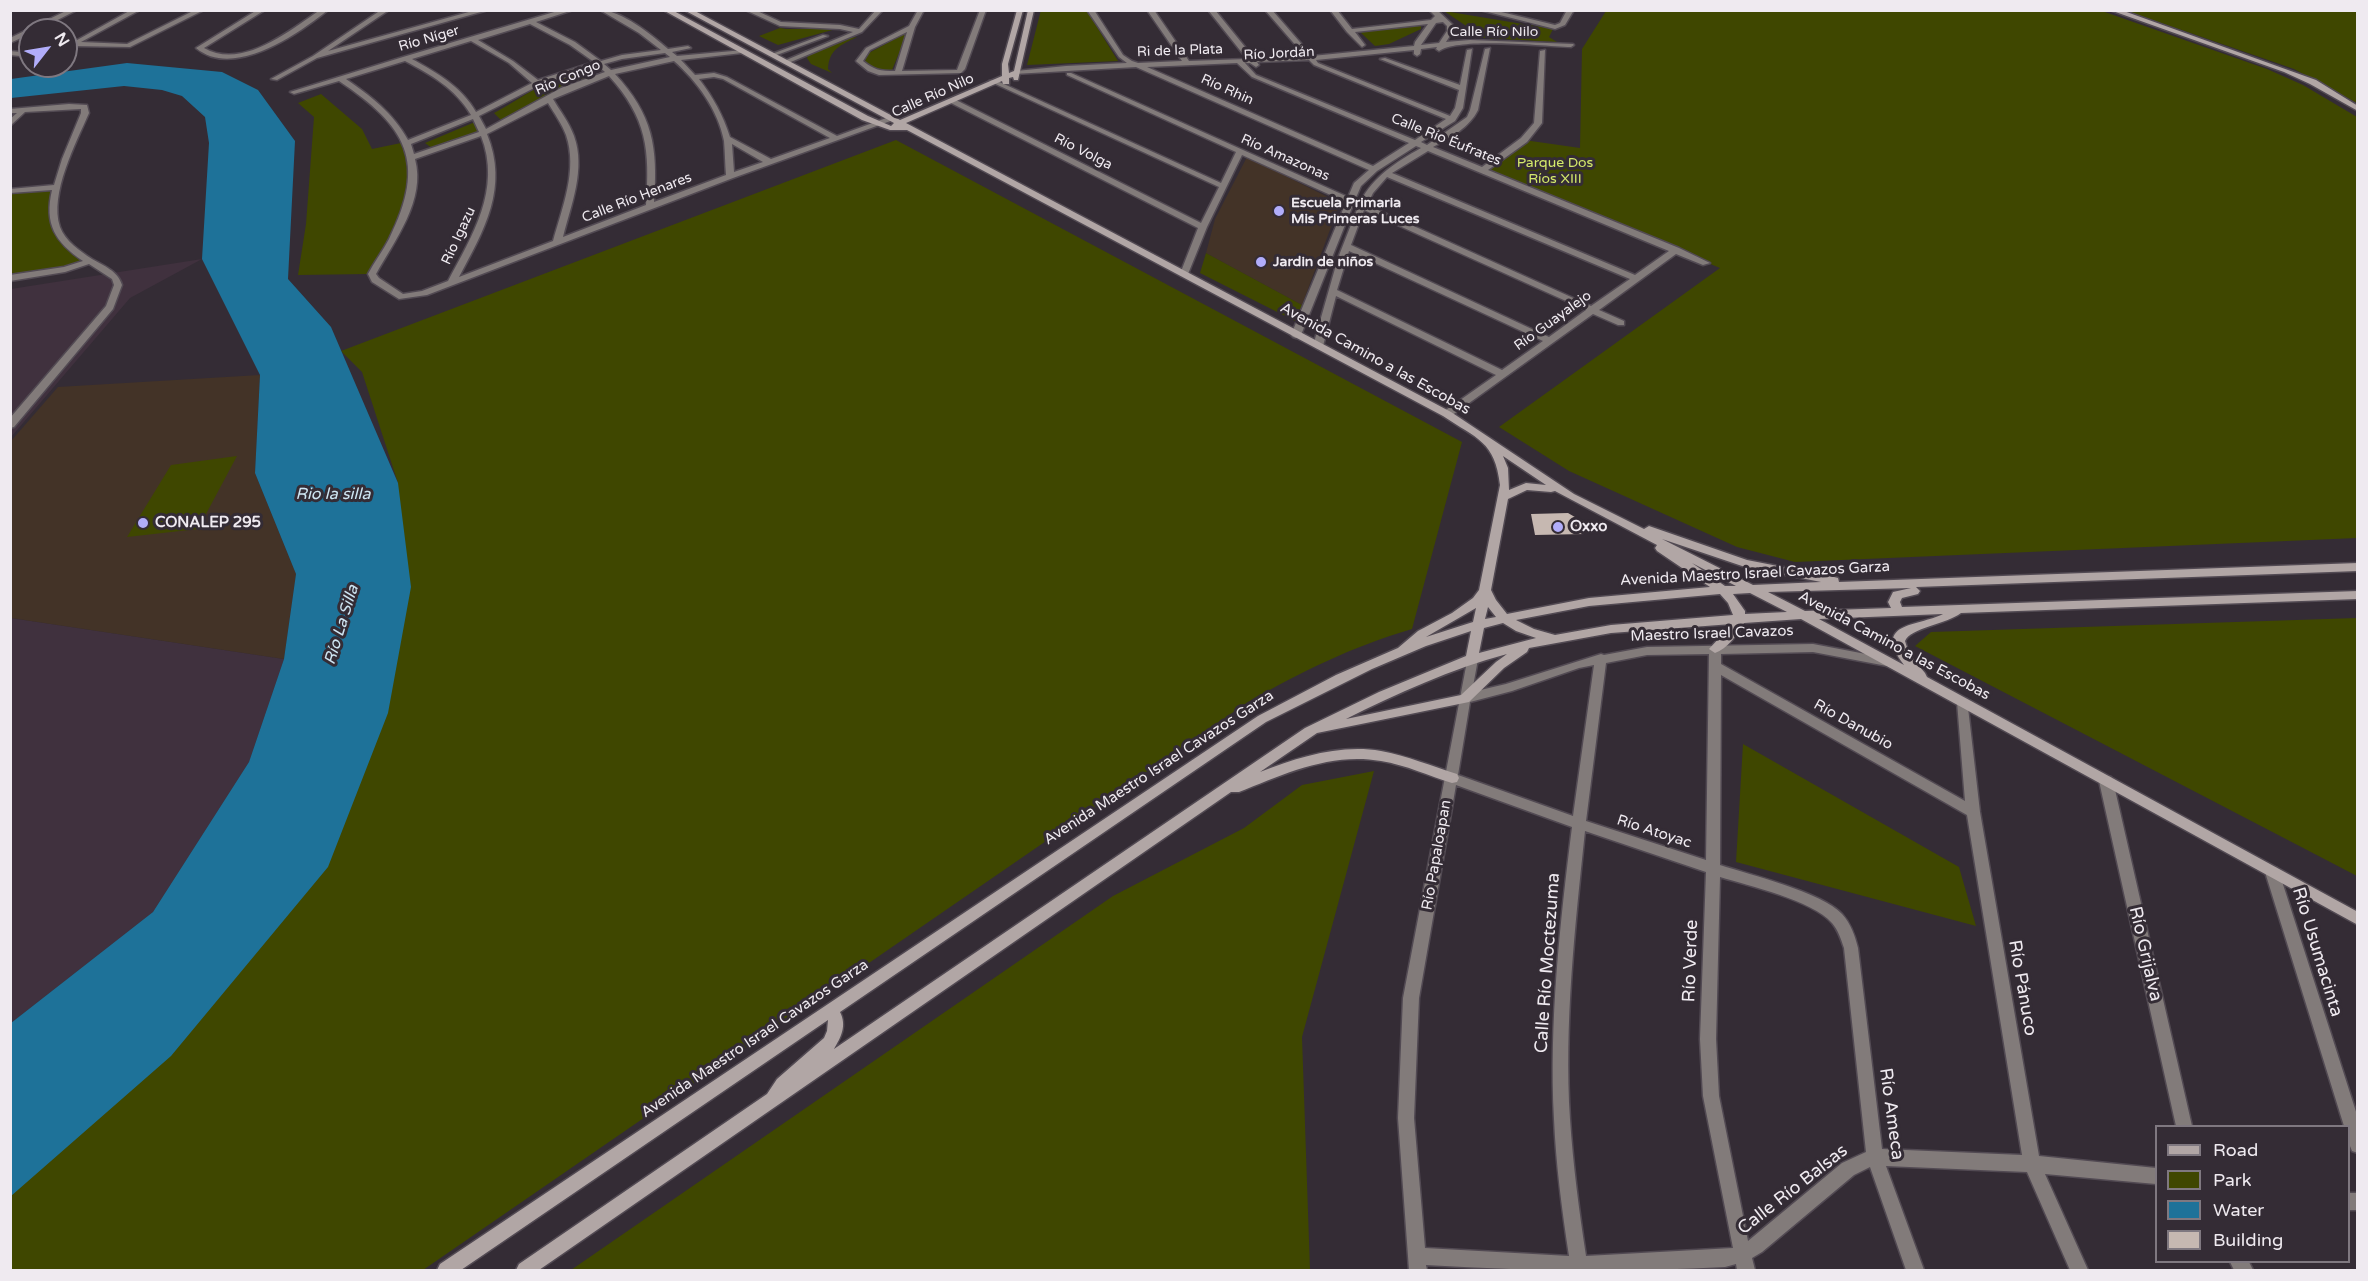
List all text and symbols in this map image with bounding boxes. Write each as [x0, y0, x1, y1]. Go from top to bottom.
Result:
north arrow [18, 18, 78, 78]
street label: Río Níger [397, 22, 461, 56]
street label: Calle Río Nilo [1450, 24, 1538, 40]
text: N [50, 29, 74, 50]
street label: Ri de la Plata [1137, 41, 1223, 61]
street label: Río Jordán [1243, 44, 1315, 64]
street label: Río Congo [533, 57, 603, 99]
street label: Calle Río Nilo [889, 70, 977, 122]
street label: Río Rhin [1198, 71, 1256, 109]
street label: Calle Río Éufrates [1388, 110, 1504, 170]
street label: Río Volga [1051, 130, 1115, 174]
street label: Río Amazonas [1238, 131, 1332, 185]
park label: Parque Dos Ríos XIII [1517, 155, 1593, 188]
street label: Calle Río Henares [580, 169, 694, 227]
place label: Escuela Primaria Mis Primeras Luces [1291, 195, 1419, 228]
marker: Escuela Primaria Mis Primeras Luces [1272, 204, 1286, 218]
street label: Río Igazu [438, 205, 480, 267]
place label: Jardin de niños [1273, 254, 1373, 270]
marker: Jardin de niños [1254, 255, 1268, 269]
street label: Río Guayalejo [1511, 287, 1595, 355]
street label: Avenida Camino a las Escobas [1277, 299, 1473, 419]
water label: Rio la silla [295, 485, 371, 505]
place label: CONALEP 295 [155, 514, 261, 532]
marker: CONALEP 295 [136, 516, 150, 530]
place label: Oxxo [1570, 518, 1607, 536]
marker: Oxxo [1551, 520, 1565, 534]
street label: Avenida Maestro Israel Cavazos Garza [1620, 558, 1890, 590]
water label: Río La Silla [321, 583, 363, 667]
street label: Avenida Camino a las Escobas [1795, 588, 1993, 704]
street label: Maestro Israel Cavazos [1630, 622, 1794, 646]
street label: Avenida Maestro Israel Cavazos Garza [1041, 687, 1277, 849]
street label: Río Danubio [1810, 696, 1896, 754]
street label: Río Papaloapan [1418, 798, 1456, 912]
street label: Río Atoyac [1614, 811, 1694, 853]
street label: Calle Río Moctezuma [1531, 872, 1565, 1054]
street label: Río Usumacinta [2287, 885, 2347, 1019]
street label: Río Grijalva [2124, 904, 2166, 1004]
street label: Río Verde [1679, 919, 1703, 1003]
street label: Río Pánuco [2003, 938, 2041, 1038]
street label: Avenida Maestro Israel Cavazos Garza [638, 956, 872, 1122]
street label: Río Ameca [1874, 1067, 1908, 1161]
legend [2155, 1125, 2350, 1263]
text: Road [2213, 1139, 2258, 1161]
street label: Calle Río Balsas [1734, 1140, 1852, 1240]
text: Park [2213, 1169, 2251, 1191]
text: Water [2213, 1199, 2264, 1221]
text: Building [2213, 1229, 2283, 1251]

